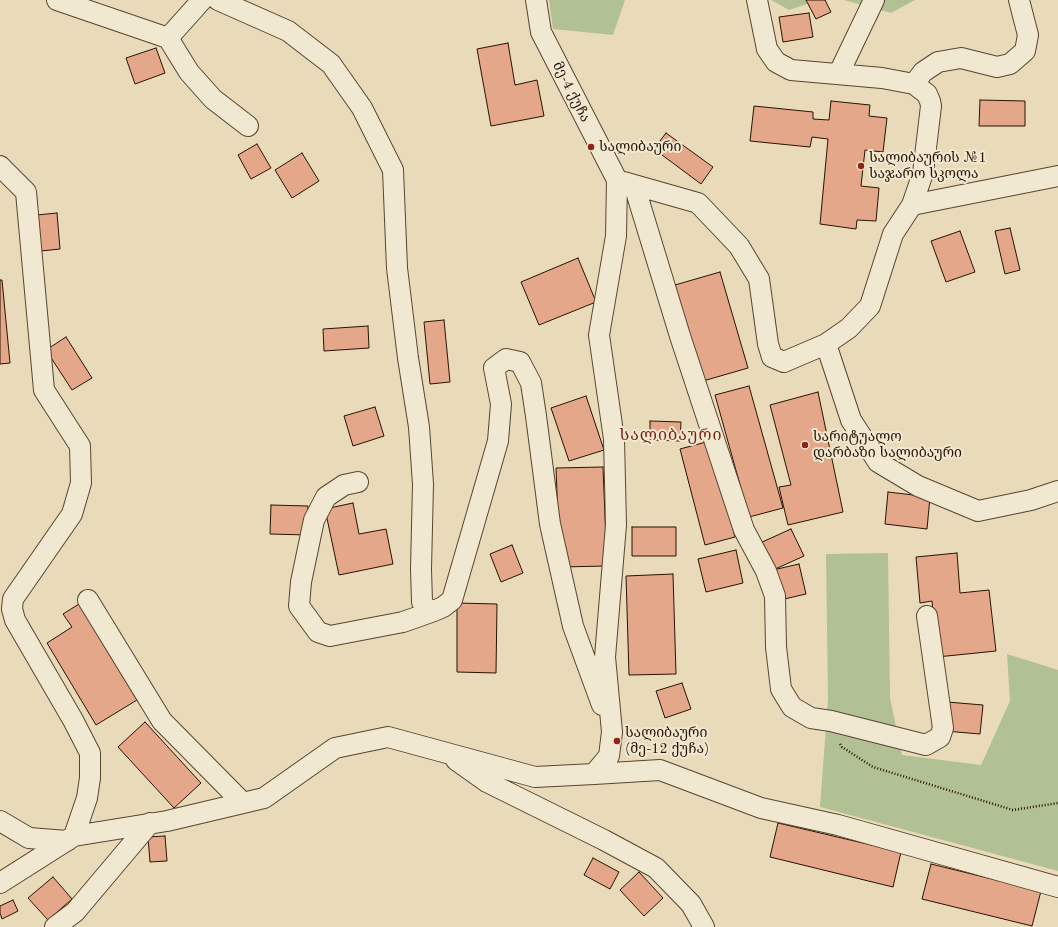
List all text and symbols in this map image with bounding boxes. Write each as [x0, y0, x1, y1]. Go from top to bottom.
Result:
street label: მე-4 ქუჩა [549, 59, 593, 125]
place label: სალიბაური [599, 139, 681, 155]
marker: სალიბაური [586, 142, 596, 152]
place label: სალიბაურის №1 საჯარო სკოლა [869, 150, 987, 182]
marker: სალიბაურის №1 საჯარო სკოლა [856, 161, 866, 171]
district label: სალიბაური [619, 426, 723, 446]
place label: სარიტუალო დარბაზი სალიბაური [813, 429, 962, 462]
marker: სარიტუალო დარბაზი სალიბაური [800, 440, 810, 450]
place label: სალიბაური (მე-12 ქუჩა) [625, 725, 709, 758]
marker: სალიბაური (მე-12 ქუჩა) [612, 736, 622, 746]

